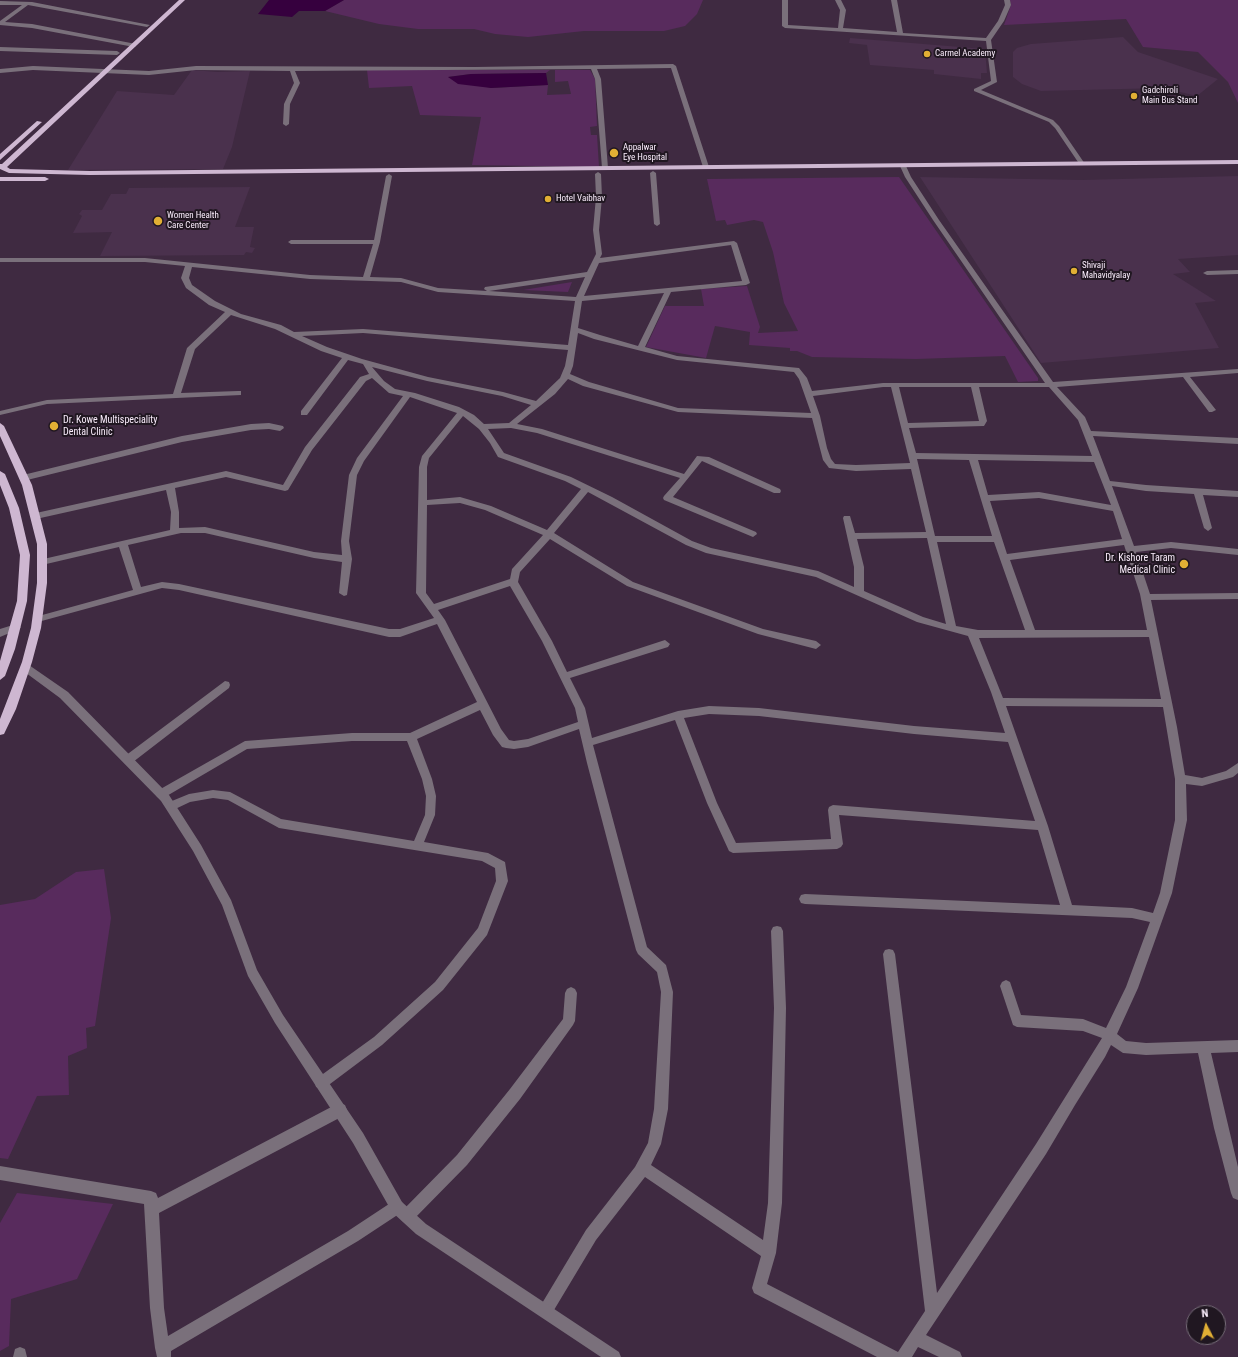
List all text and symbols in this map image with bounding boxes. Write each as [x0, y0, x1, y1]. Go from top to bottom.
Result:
marker: Carmel Academy [922, 49, 932, 59]
place label: Carmel Academy [935, 49, 995, 59]
place label: Gadchiroli Main Bus Stand [1142, 86, 1197, 107]
marker: Gadchiroli Main Bus Stand [1129, 91, 1139, 101]
place label: Appalwar Eye Hospital [623, 143, 667, 164]
marker: Appalwar Eye Hospital [608, 147, 620, 159]
marker: Hotel Vaibhav [543, 194, 553, 204]
place label: Hotel Vaibhav [556, 194, 605, 204]
place label: Women Health Care Center [167, 211, 219, 232]
marker: Women Health Care Center [152, 215, 164, 227]
place label: Shivaji Mahavidyalay [1082, 261, 1130, 282]
marker: Shivaji Mahavidyalay [1069, 266, 1079, 276]
place label: Dr. Kowe Multispeciality Dental Clinic [63, 414, 157, 438]
marker: Dr. Kowe Multispeciality Dental Clinic [48, 420, 60, 432]
place label: Dr. Kishore Taram Medical Clinic [1105, 552, 1175, 576]
marker: Dr. Kishore Taram Medical Clinic [1178, 558, 1190, 570]
north arrow [1186, 1305, 1226, 1345]
text: N [1201, 1307, 1209, 1320]

